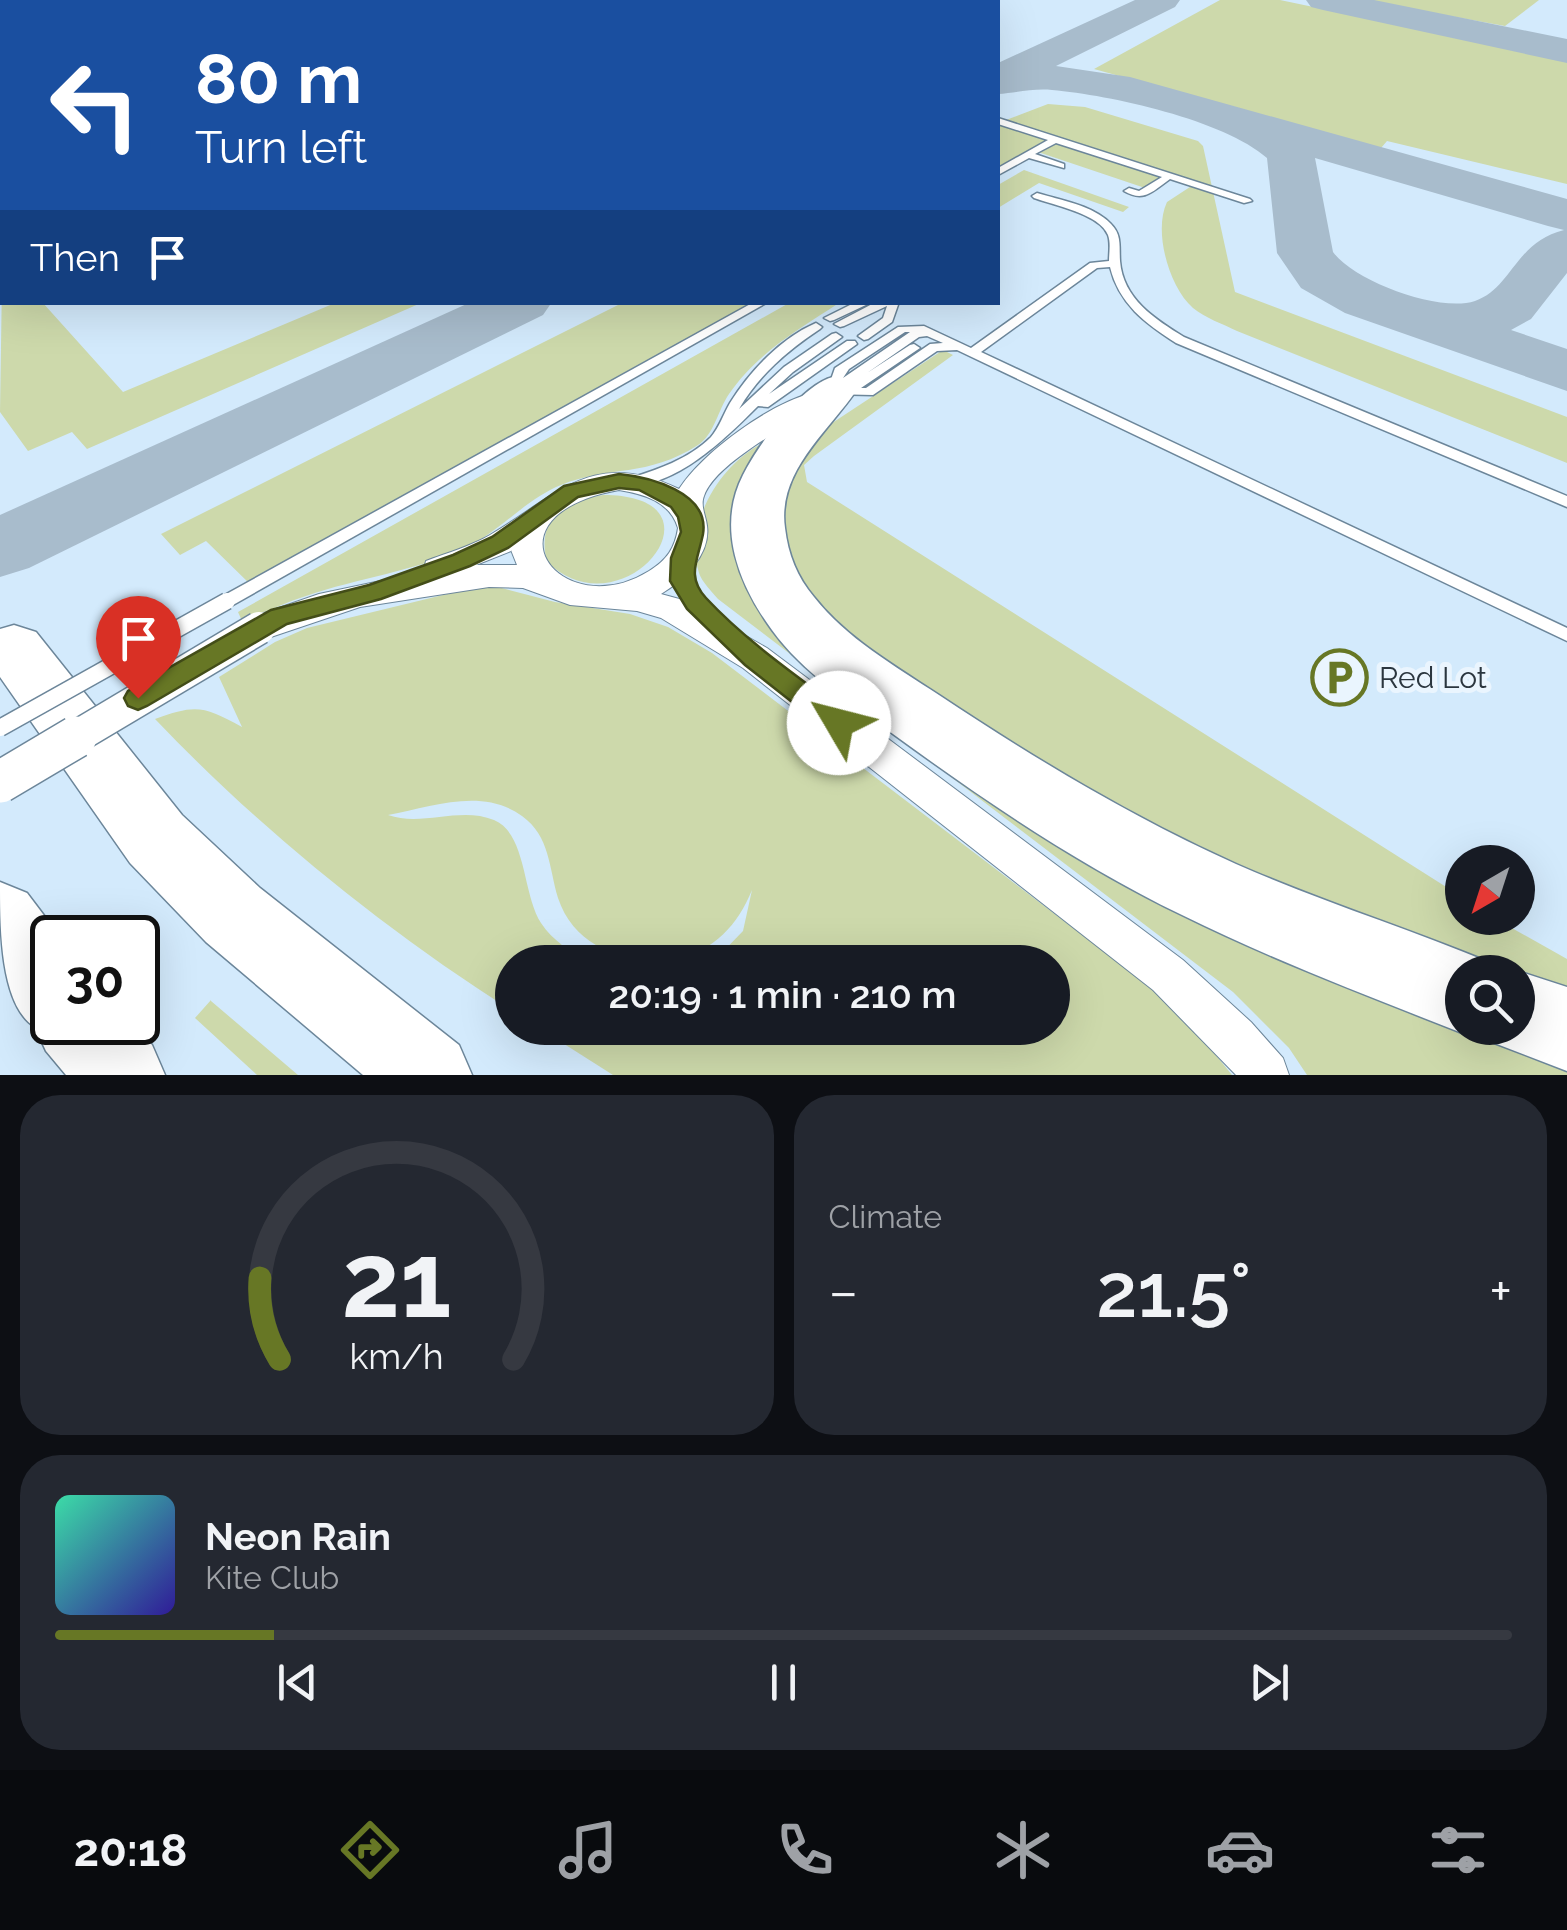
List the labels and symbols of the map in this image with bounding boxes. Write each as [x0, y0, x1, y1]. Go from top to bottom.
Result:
pin [96, 596, 181, 699]
parking icon: Red Lot [1310, 647, 1370, 707]
place label: Red Lot [1379, 660, 1487, 695]
position arrow [787, 671, 891, 775]
north arrow [1445, 845, 1535, 935]
speed limit sign: 30 [30, 915, 160, 1045]

